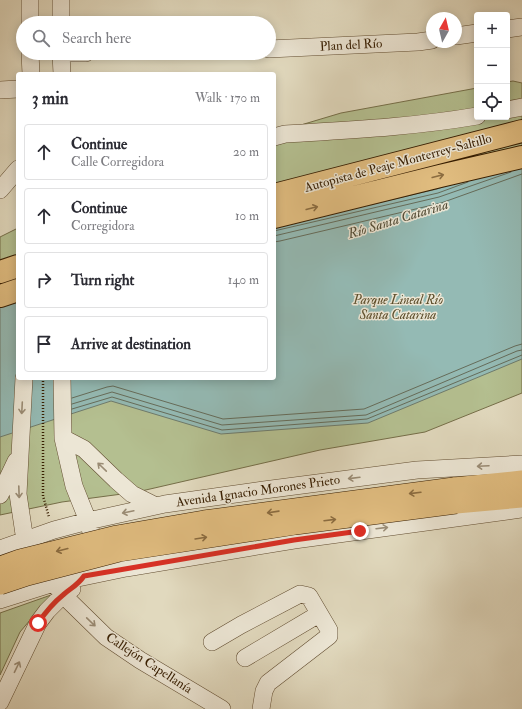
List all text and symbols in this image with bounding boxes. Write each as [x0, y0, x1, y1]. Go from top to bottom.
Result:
north arrow [426, 12, 462, 48]
map controls [474, 12, 510, 120]
button: + [474, 12, 510, 48]
search box [16, 16, 276, 60]
icon: search [30, 27, 52, 49]
text: Search here [62, 29, 131, 48]
street label: Plan del Río [319, 35, 383, 55]
button: − [474, 48, 510, 84]
button: locate [474, 84, 510, 120]
text: 3 min [32, 88, 69, 109]
text: Walk · 170 m [195, 90, 260, 106]
street label: Autopista de Peaje Monterrey-Saltillo [302, 130, 494, 197]
text: Continue [71, 135, 127, 154]
icon: ahead [33, 141, 55, 163]
text: 20 m [233, 144, 259, 160]
text: Calle Corregidora [71, 154, 164, 170]
one-way arrow [431, 172, 444, 180]
water label: Río Santa Catarina [345, 195, 451, 243]
text: Continue [71, 199, 127, 218]
one-way arrow [305, 203, 318, 211]
icon: ahead [33, 205, 55, 227]
text: 10 m [235, 208, 259, 224]
text: Corregidora [71, 218, 135, 234]
icon: right [33, 269, 55, 291]
text: Turn right [71, 271, 134, 290]
text: 140 m [228, 272, 259, 288]
park label: Parque Lineal Río Santa Catarina [352, 292, 443, 323]
icon: arrive [33, 333, 55, 355]
text: Arrive at destination [71, 335, 191, 354]
one-way arrow [18, 401, 25, 414]
one-way arrow [97, 462, 107, 472]
one-way arrow [477, 462, 490, 470]
street label: Avenida Ignacio Morones Prieto [174, 472, 341, 511]
one-way arrow [348, 474, 361, 482]
one-way arrow [15, 485, 22, 498]
one-way arrow [409, 489, 422, 497]
one-way arrow [267, 508, 280, 515]
one-way arrow [122, 509, 135, 517]
one-way arrow [323, 516, 336, 524]
route end [351, 522, 369, 540]
one-way arrow [375, 524, 388, 532]
one-way arrow [194, 534, 207, 542]
one-way arrow [56, 546, 69, 554]
route start [29, 614, 47, 632]
one-way arrow [86, 617, 96, 627]
street label: Callejón Capellanía [102, 629, 196, 698]
one-way arrow [14, 661, 21, 673]

